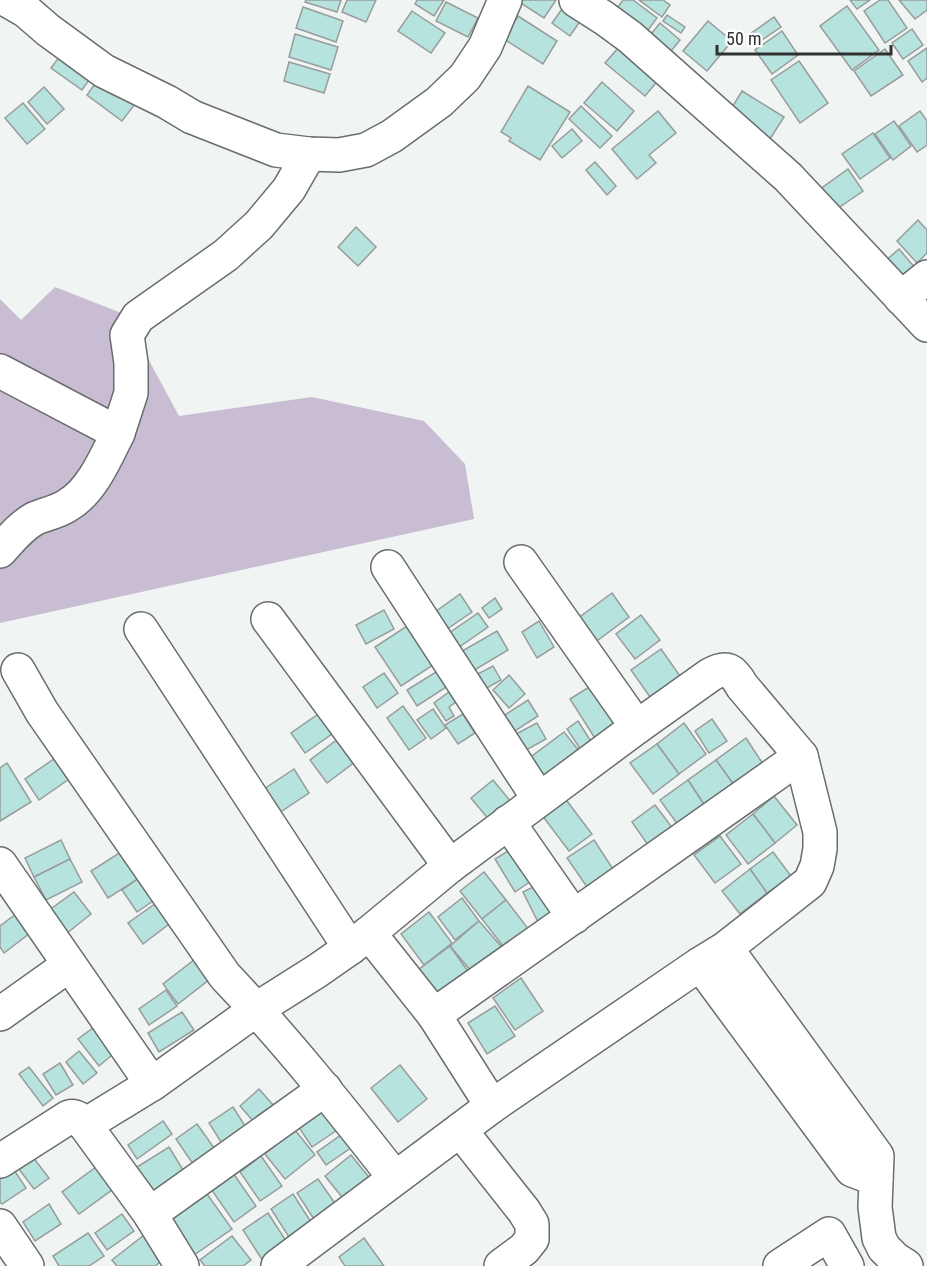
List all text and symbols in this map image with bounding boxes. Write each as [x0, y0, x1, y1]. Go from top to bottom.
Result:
scale bar [717, 18, 891, 56]
text: 50 m [726, 28, 761, 49]

